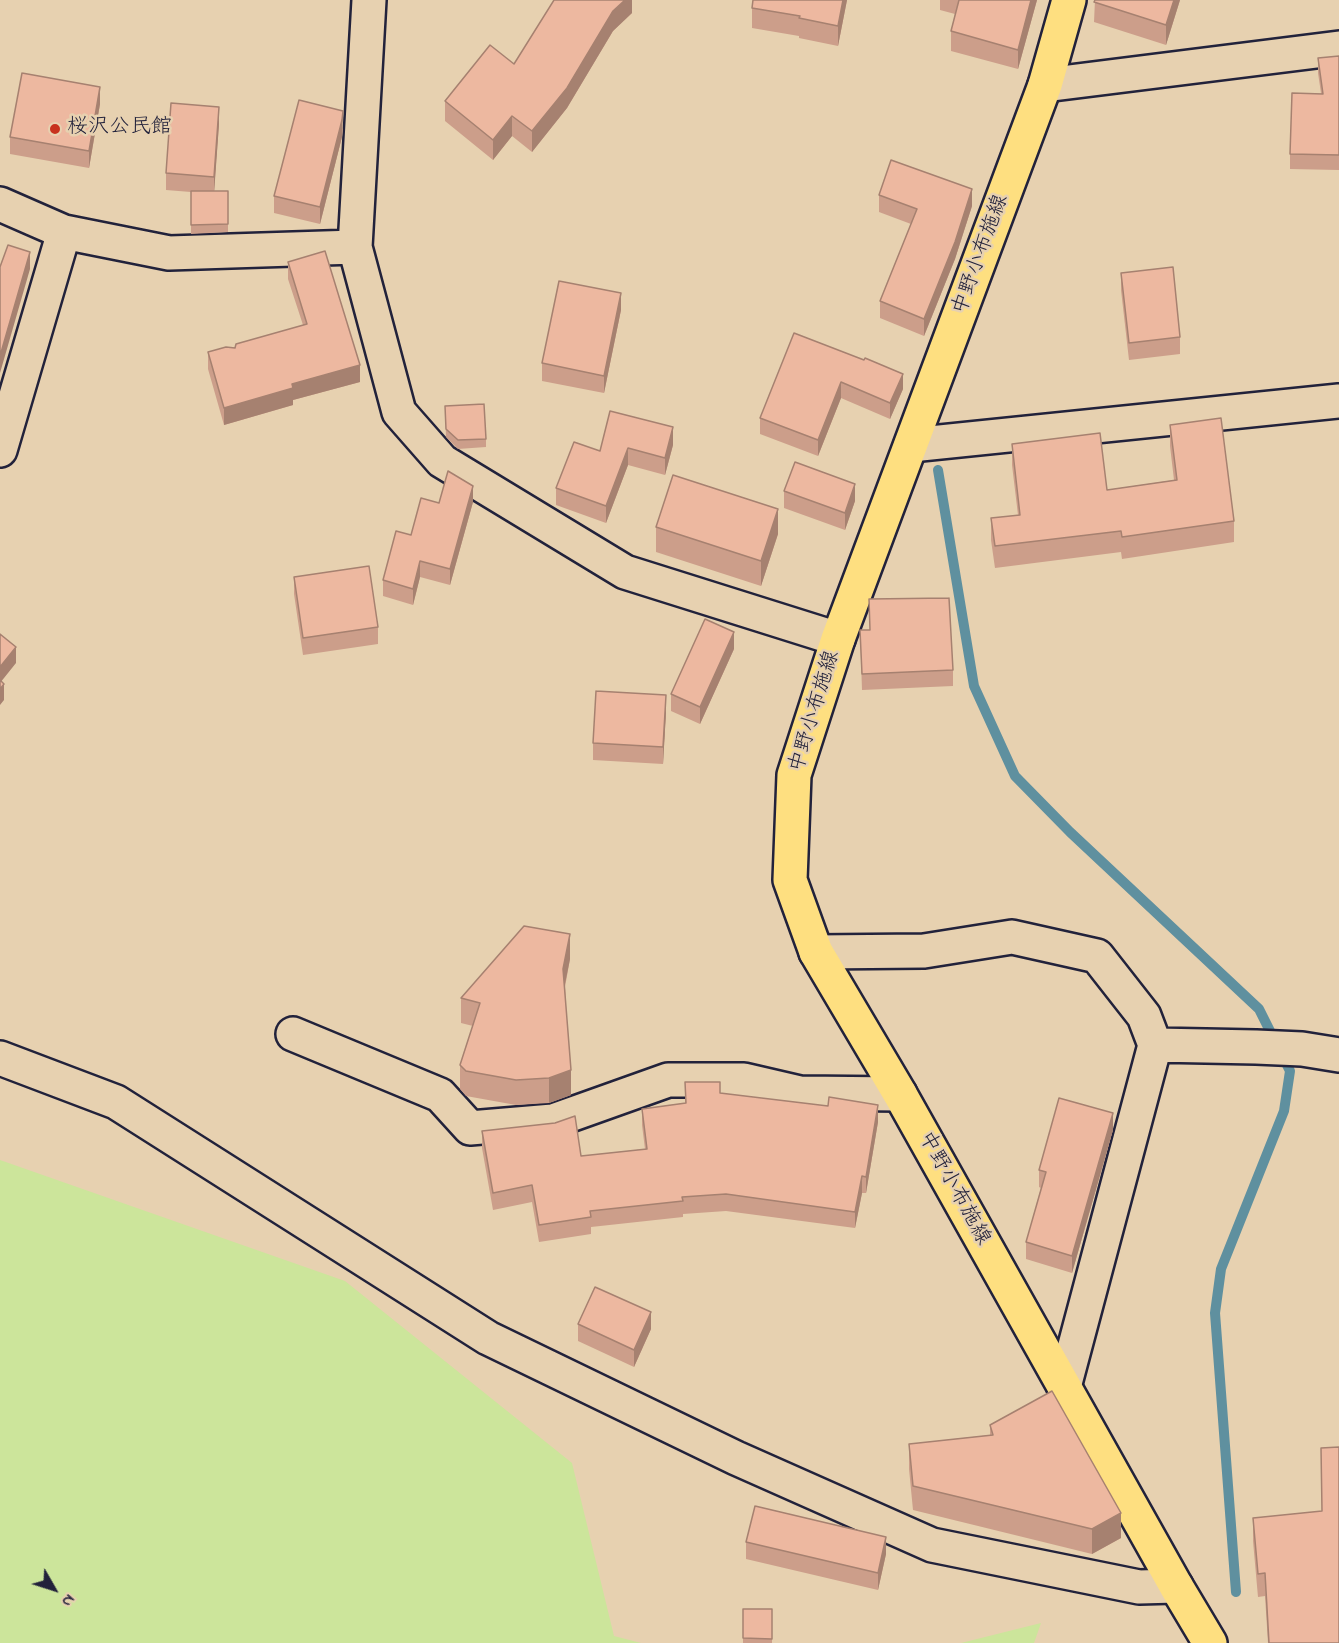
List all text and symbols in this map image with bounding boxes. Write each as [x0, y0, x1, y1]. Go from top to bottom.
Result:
place label: 桜沢公民館 [67, 116, 172, 142]
marker: 桜沢公民館 [48, 122, 62, 136]
street label: 中野小布施線 [949, 191, 1015, 319]
street label: 中野小布施線 [786, 648, 846, 776]
street label: 中野小布施線 [911, 1128, 995, 1250]
north arrow [24, 1559, 84, 1619]
text: N [55, 1589, 81, 1612]

